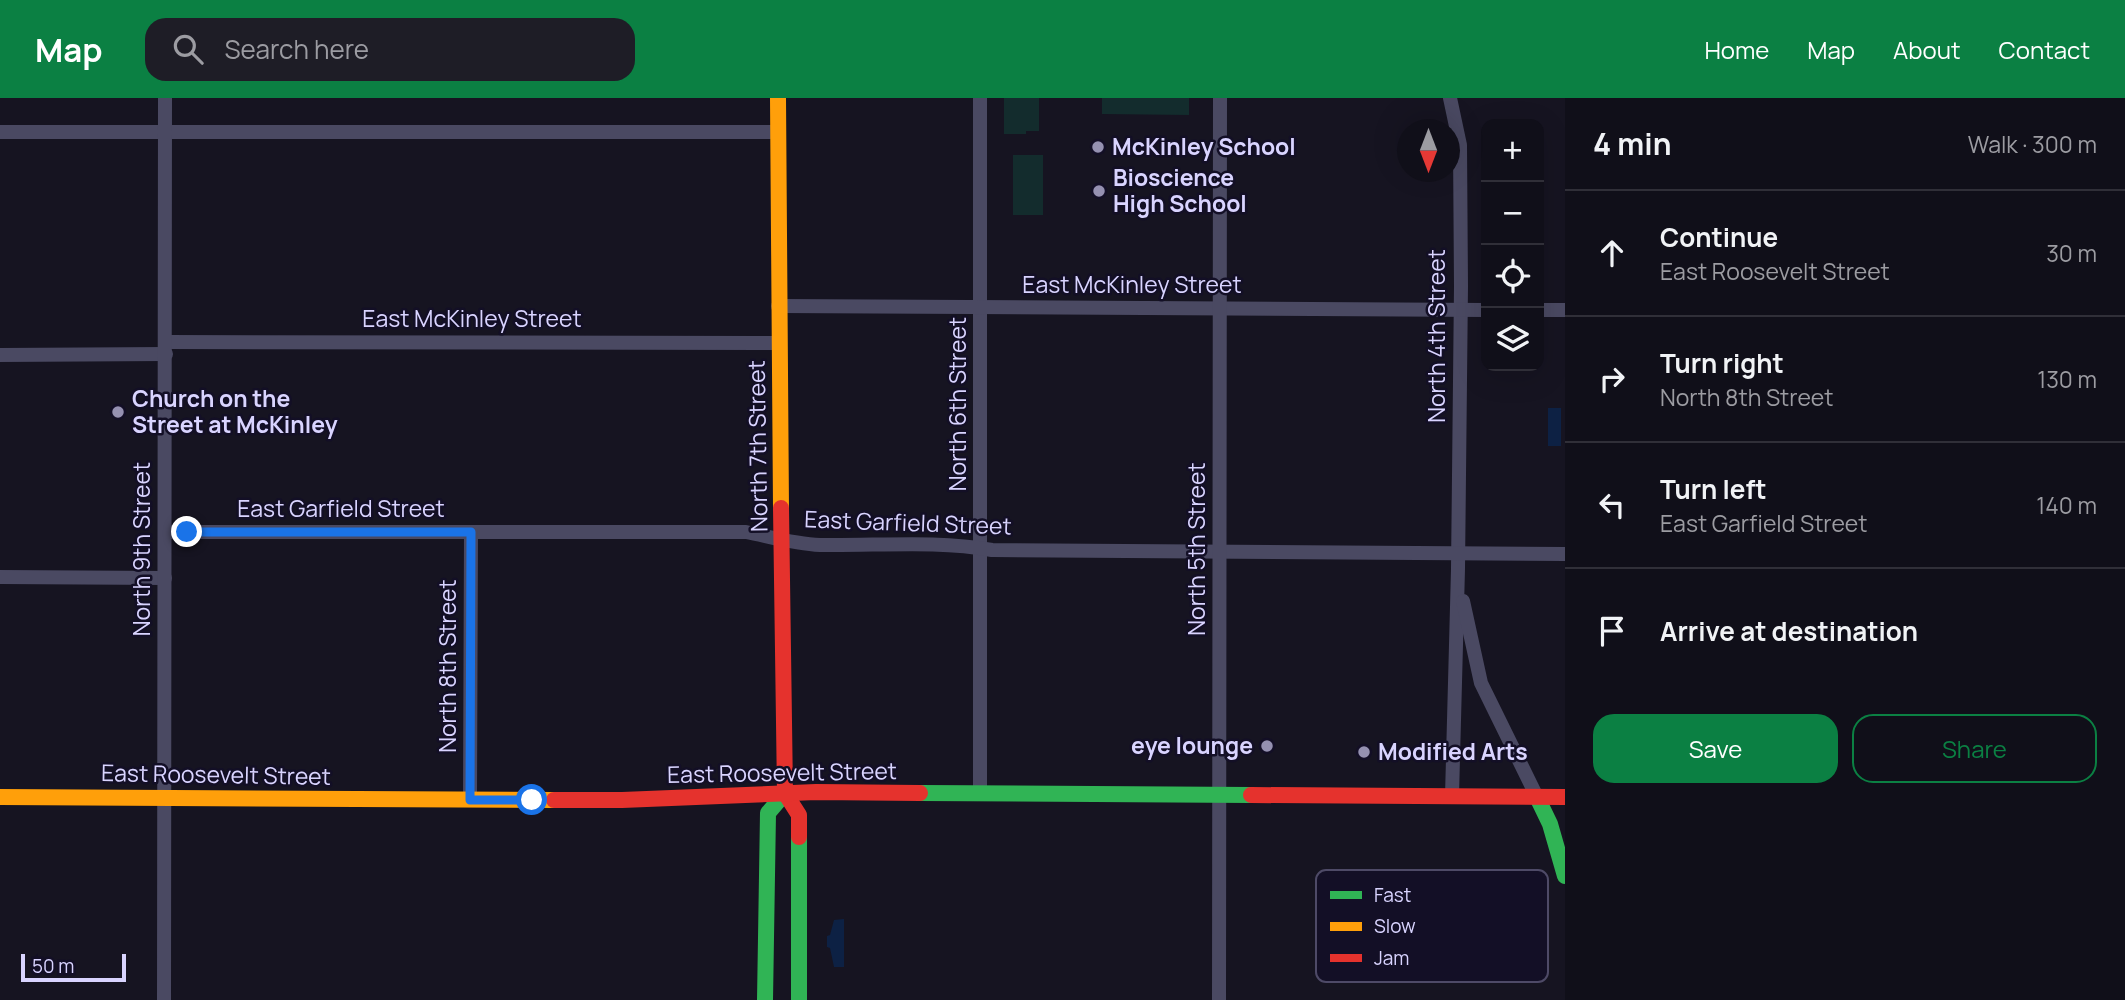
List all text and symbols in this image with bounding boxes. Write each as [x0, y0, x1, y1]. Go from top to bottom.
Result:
search box [145, 18, 635, 81]
text: Map [35, 27, 103, 72]
icon: search [169, 30, 207, 68]
text: Search here [225, 31, 369, 67]
text: Home [1704, 33, 1769, 66]
text: Map [1807, 33, 1855, 66]
text: About [1893, 33, 1961, 66]
text: Contact [1999, 33, 2090, 66]
north arrow [1397, 119, 1460, 182]
map controls [1481, 119, 1544, 371]
button: + [1481, 119, 1544, 182]
text: 4 min [1593, 123, 1671, 164]
text: Walk · 300 m [1968, 128, 2097, 160]
place label: McKinley School [1112, 130, 1296, 162]
marker: McKinley School [1090, 139, 1106, 155]
place label: Bioscience High School [1113, 161, 1247, 219]
button: − [1481, 182, 1544, 245]
marker: Bioscience High School [1091, 183, 1107, 199]
text: Continue [1660, 219, 1778, 255]
icon: ahead [1593, 234, 1631, 272]
text: 30 m [2046, 237, 2097, 269]
button: locate [1481, 245, 1544, 308]
street label: North 4th Street [1420, 249, 1452, 423]
text: East Roosevelt Street [1660, 255, 1890, 287]
street label: East McKinley Street [1022, 268, 1242, 300]
street label: East McKinley Street [362, 302, 582, 334]
button: layers [1481, 308, 1544, 371]
street label: North 6th Street [941, 317, 973, 491]
text: Turn right [1660, 345, 1784, 381]
street label: North 7th Street [740, 360, 774, 532]
icon: right [1593, 360, 1631, 398]
text: 130 m [2037, 363, 2097, 395]
text: North 8th Street [1660, 381, 1834, 413]
place label: Church on the Street at McKinley [132, 382, 338, 440]
marker: Church on the Street at McKinley [110, 404, 126, 420]
street label: North 9th Street [125, 462, 157, 636]
street label: North 5th Street [1180, 462, 1212, 636]
text: Turn left [1660, 471, 1767, 507]
icon: left [1593, 486, 1631, 524]
text: 140 m [2036, 489, 2097, 521]
street label: East Garfield Street [237, 492, 445, 524]
street label: East Garfield Street [804, 502, 1012, 542]
text: East Garfield Street [1660, 507, 1868, 539]
route end [171, 516, 202, 547]
street label: North 8th Street [431, 579, 463, 753]
icon: arrive [1593, 612, 1631, 650]
text: Arrive at destination [1660, 613, 1918, 649]
button: Save [1593, 714, 1838, 783]
button: Share [1852, 714, 2097, 783]
place label: eye lounge [1131, 729, 1253, 761]
place label: Modified Arts [1378, 735, 1528, 767]
marker: eye lounge [1259, 738, 1275, 754]
marker: Modified Arts [1356, 744, 1372, 760]
street label: East Roosevelt Street [667, 754, 897, 790]
street label: East Roosevelt Street [101, 756, 331, 792]
route start [516, 784, 547, 815]
legend [1316, 870, 1548, 982]
text: Fast [1374, 882, 1411, 908]
text: Slow [1374, 913, 1416, 939]
text: Jam [1374, 945, 1409, 971]
scale bar [21, 951, 126, 983]
text: 50 m [32, 953, 74, 979]

